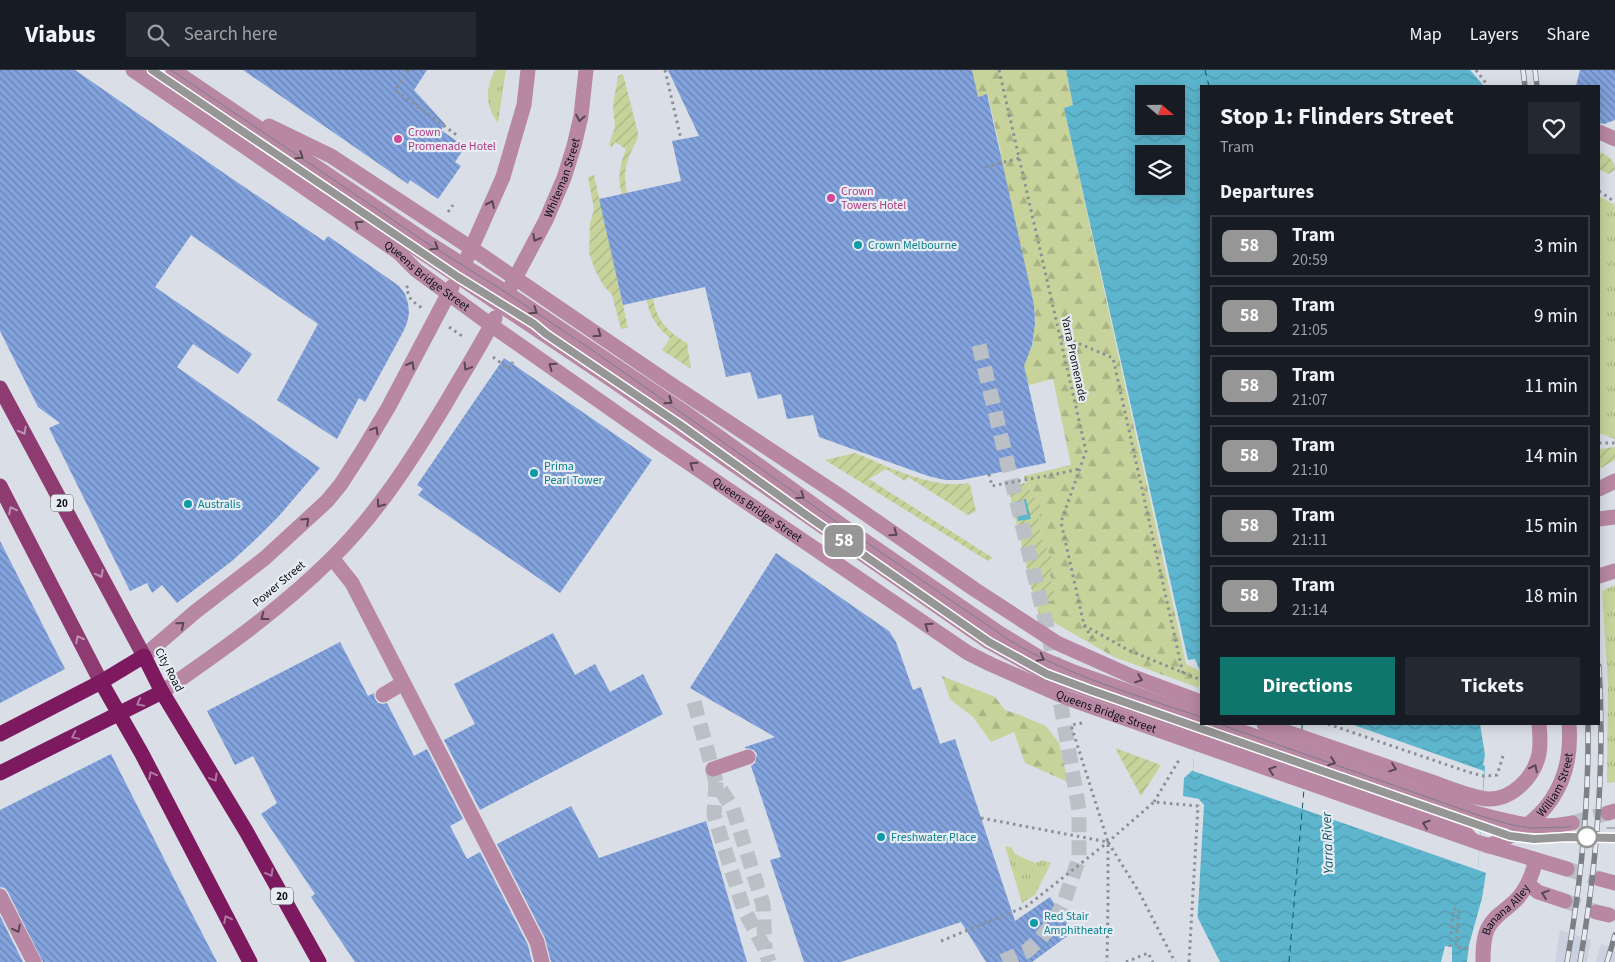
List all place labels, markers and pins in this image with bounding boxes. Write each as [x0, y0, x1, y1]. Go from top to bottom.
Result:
place label: Crown Promenade Hotel [408, 124, 496, 155]
marker: Crown Promenade Hotel [392, 133, 404, 145]
place label: Crown Towers Hotel [841, 183, 906, 214]
marker: Crown Towers Hotel [825, 192, 837, 204]
place label: Crown Melbourne [868, 237, 957, 254]
marker: Crown Melbourne [852, 239, 864, 251]
place label: Prima Pearl Tower [544, 458, 604, 489]
marker: Prima Pearl Tower [528, 467, 540, 479]
place label: Australis [198, 496, 241, 513]
marker: Australis [182, 498, 194, 510]
unlabelled marker [1576, 826, 1598, 848]
place label: Freshwater Place [891, 829, 976, 846]
marker: Freshwater Place [875, 831, 887, 843]
place label: Red Stair Amphitheatre [1044, 908, 1113, 939]
marker: Red Stair Amphitheatre [1028, 917, 1040, 929]

